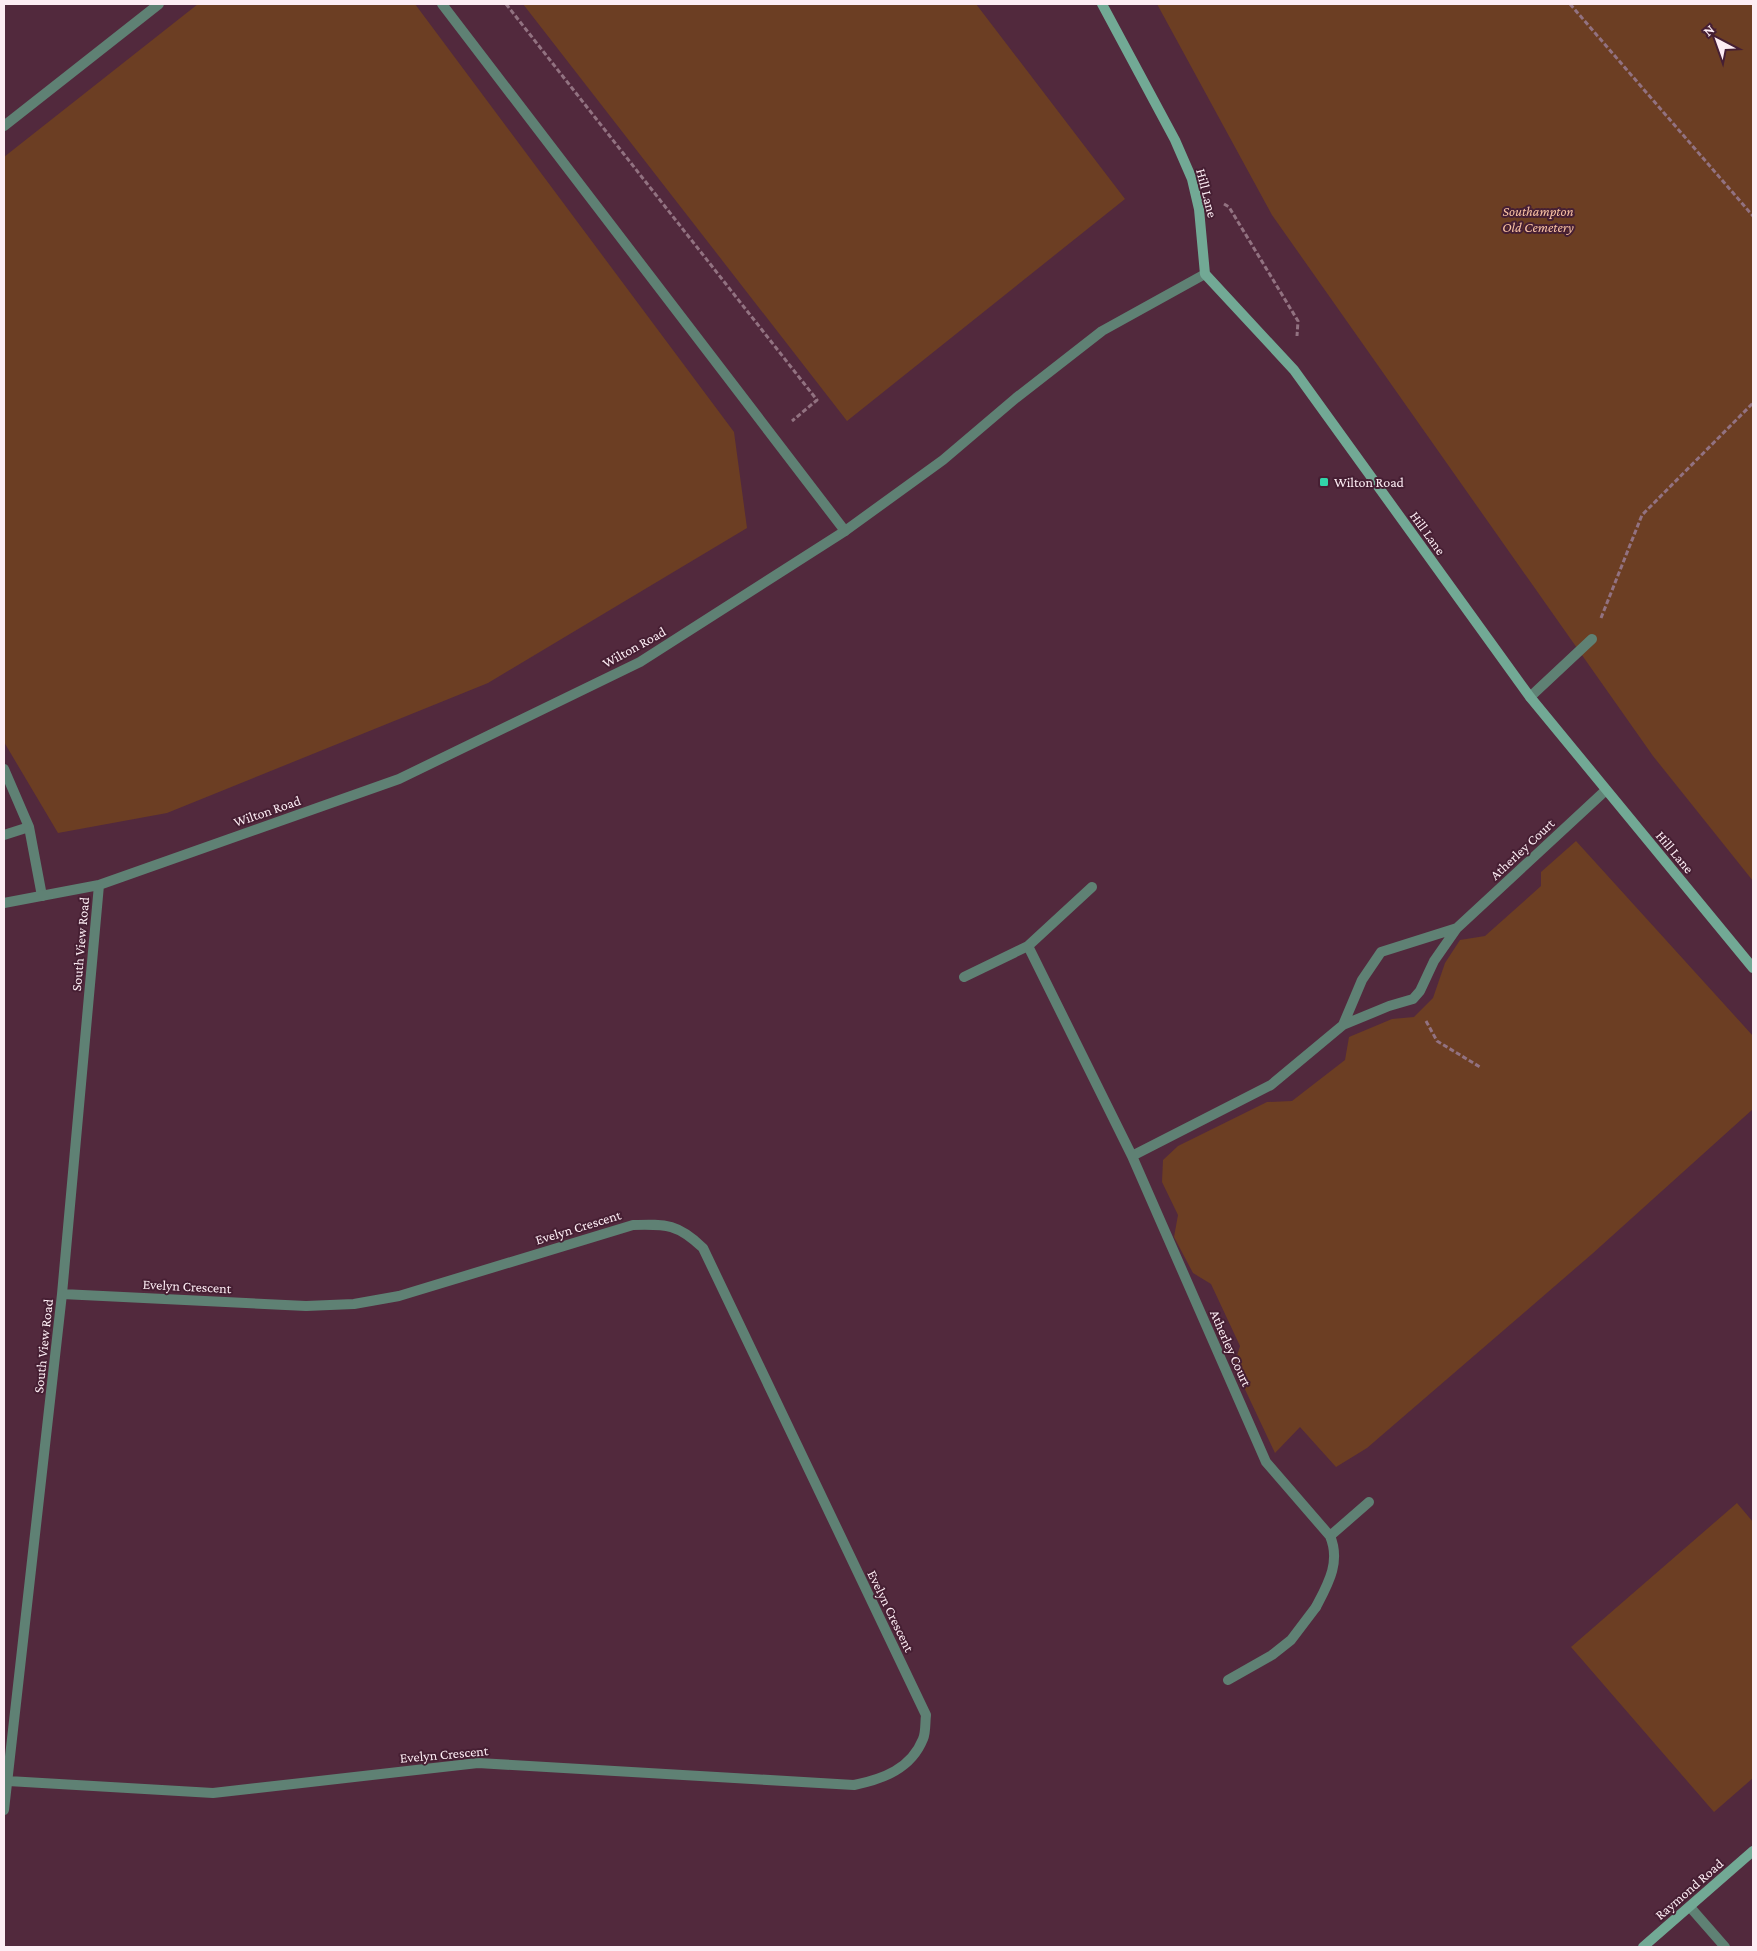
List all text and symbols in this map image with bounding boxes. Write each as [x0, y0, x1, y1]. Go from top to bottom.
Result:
north arrow [1692, 15, 1742, 65]
text: N [1700, 21, 1718, 39]
street label: Hill Lane [1193, 167, 1221, 219]
park label: Southampton Old Cemetery [1502, 203, 1574, 235]
place label: Wilton Road [1334, 474, 1405, 490]
marker: Wilton Road [1318, 476, 1330, 488]
street label: Hill Lane [1407, 508, 1449, 558]
street label: Wilton Road [600, 623, 669, 671]
street label: Wilton Road [231, 792, 303, 830]
street label: Atherley Court [1487, 815, 1558, 883]
street label: Hill Lane [1653, 828, 1697, 876]
street label: South View Road [68, 896, 92, 992]
street label: Evelyn Crescent [533, 1206, 623, 1248]
street label: Evelyn Crescent [142, 1276, 232, 1296]
street label: South View Road [30, 1298, 56, 1394]
street label: Atherley Court [1207, 1307, 1255, 1389]
street label: Evelyn Crescent [864, 1568, 918, 1655]
street label: Evelyn Crescent [399, 1742, 489, 1766]
street label: Raymond Road [1652, 1855, 1727, 1923]

